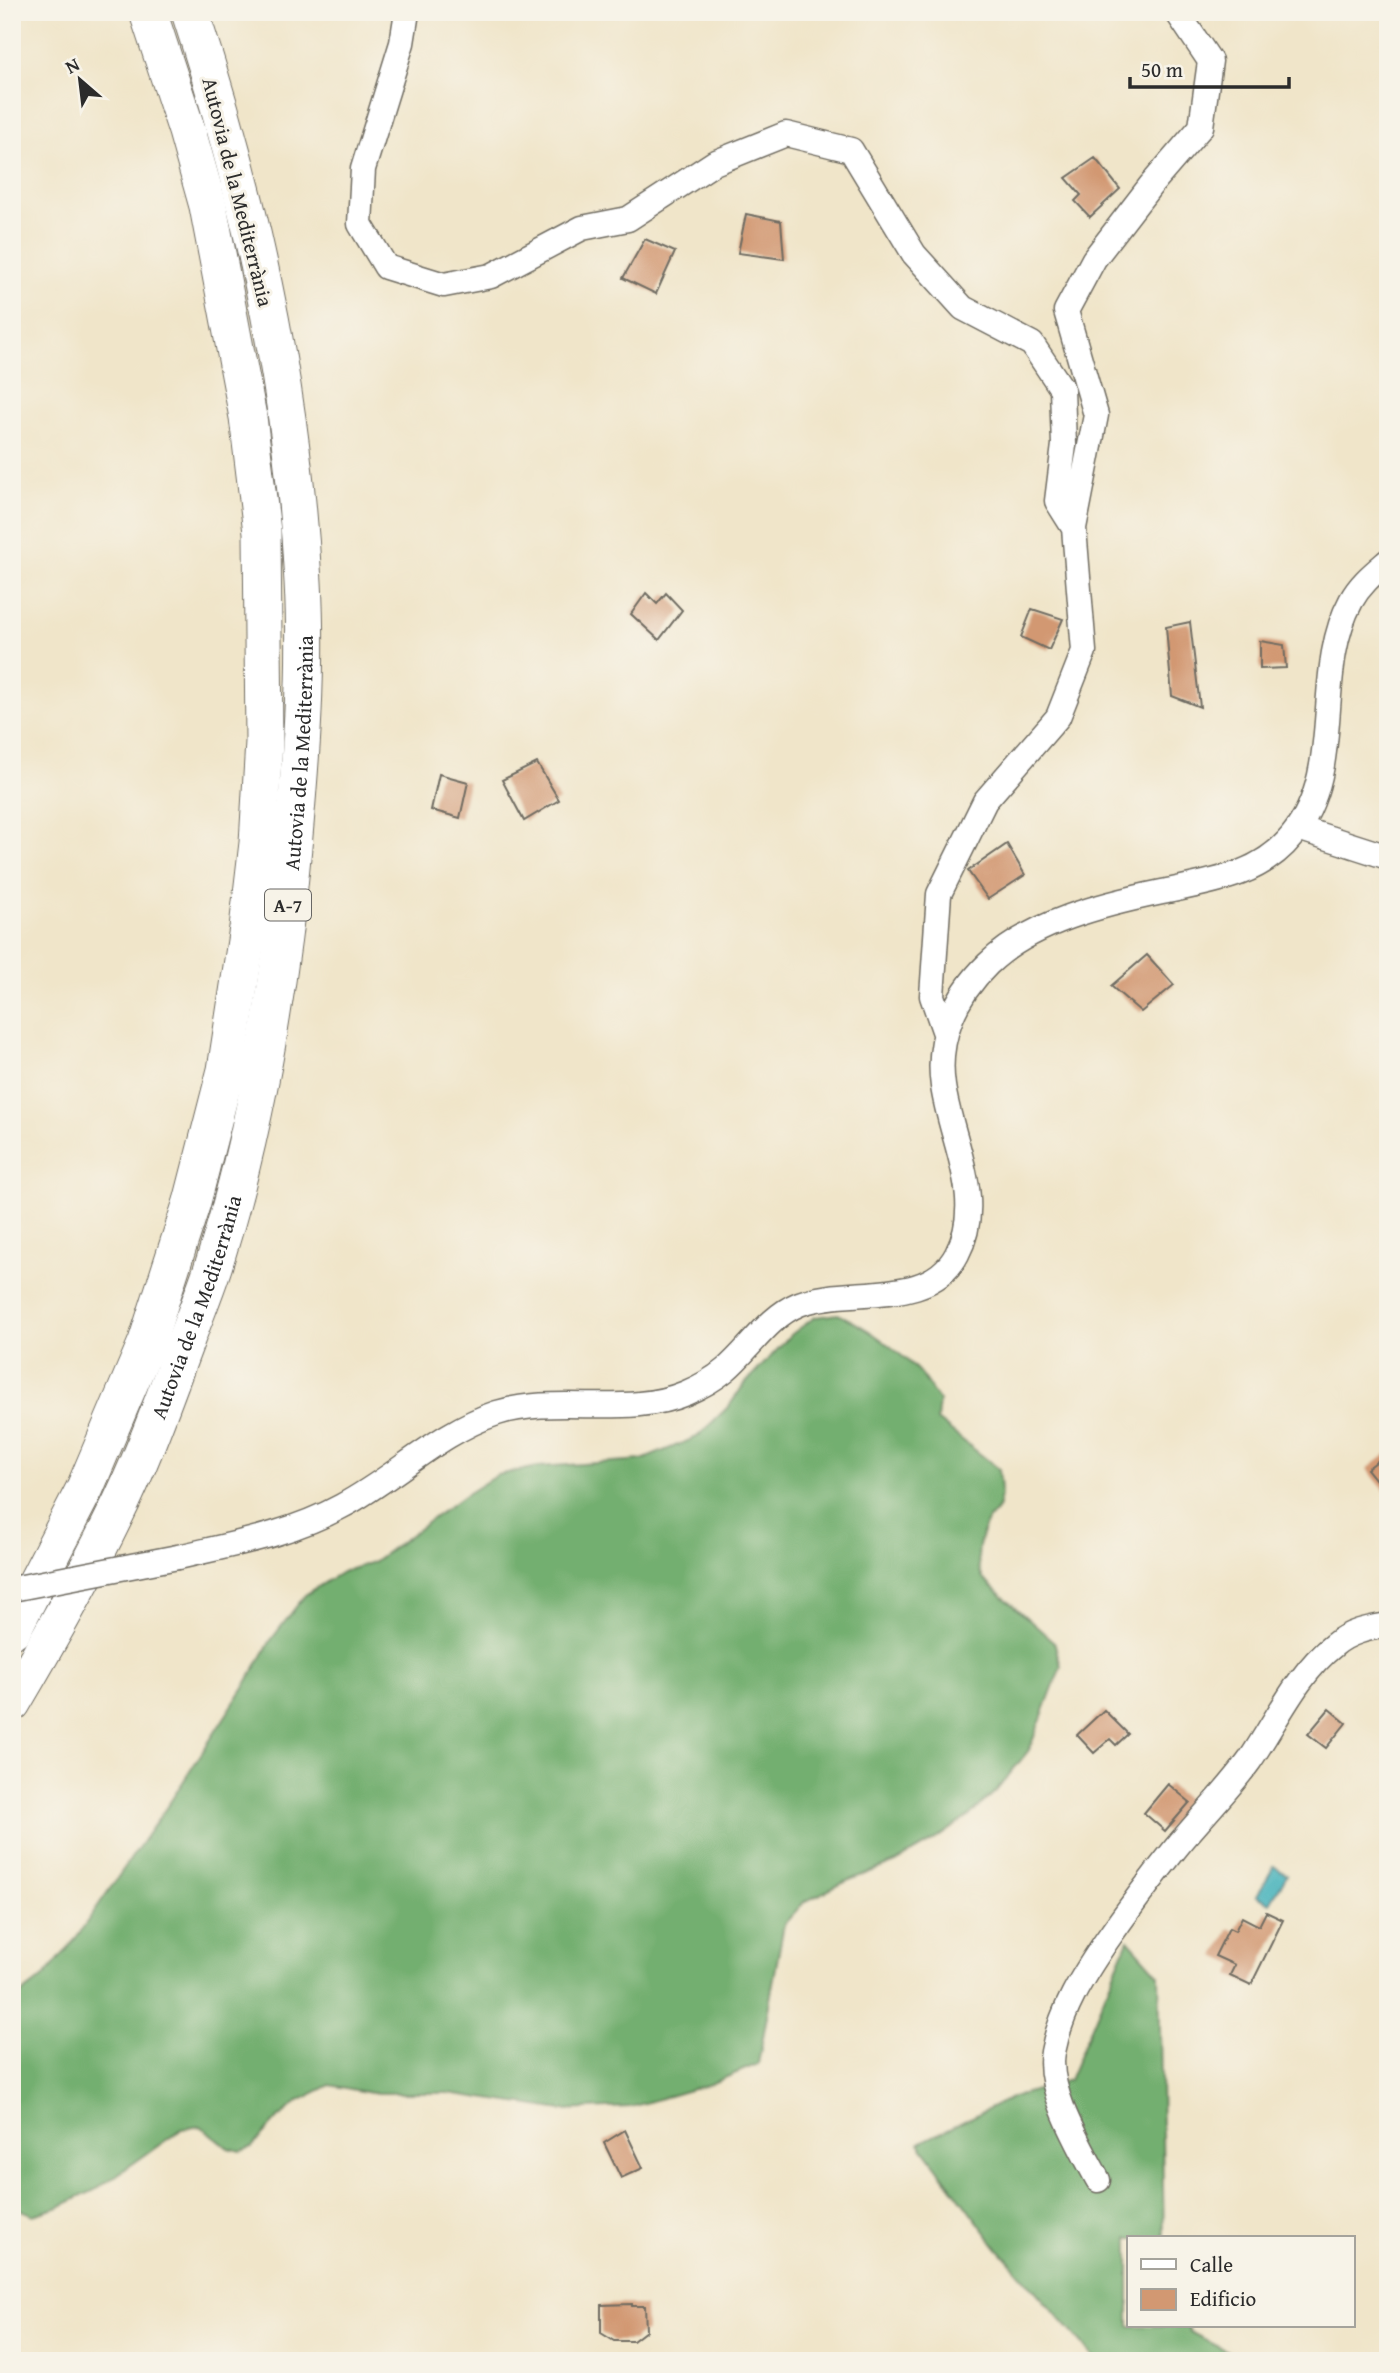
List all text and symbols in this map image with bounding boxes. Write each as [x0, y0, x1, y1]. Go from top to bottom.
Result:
north arrow [46, 46, 116, 116]
scale bar [1130, 46, 1290, 90]
text: N [60, 50, 84, 80]
text: 50 m [1141, 54, 1183, 85]
street label: Autovia de la Mediterrània [195, 74, 281, 310]
street label: Autovia de la Mediterrània [275, 635, 320, 872]
road number: A-7 [265, 890, 311, 920]
street label: Autovia de la Mediterrània [142, 1191, 249, 1423]
legend [1127, 2236, 1354, 2328]
text: Calle [1190, 2249, 1233, 2280]
text: Edificio [1190, 2283, 1256, 2314]

